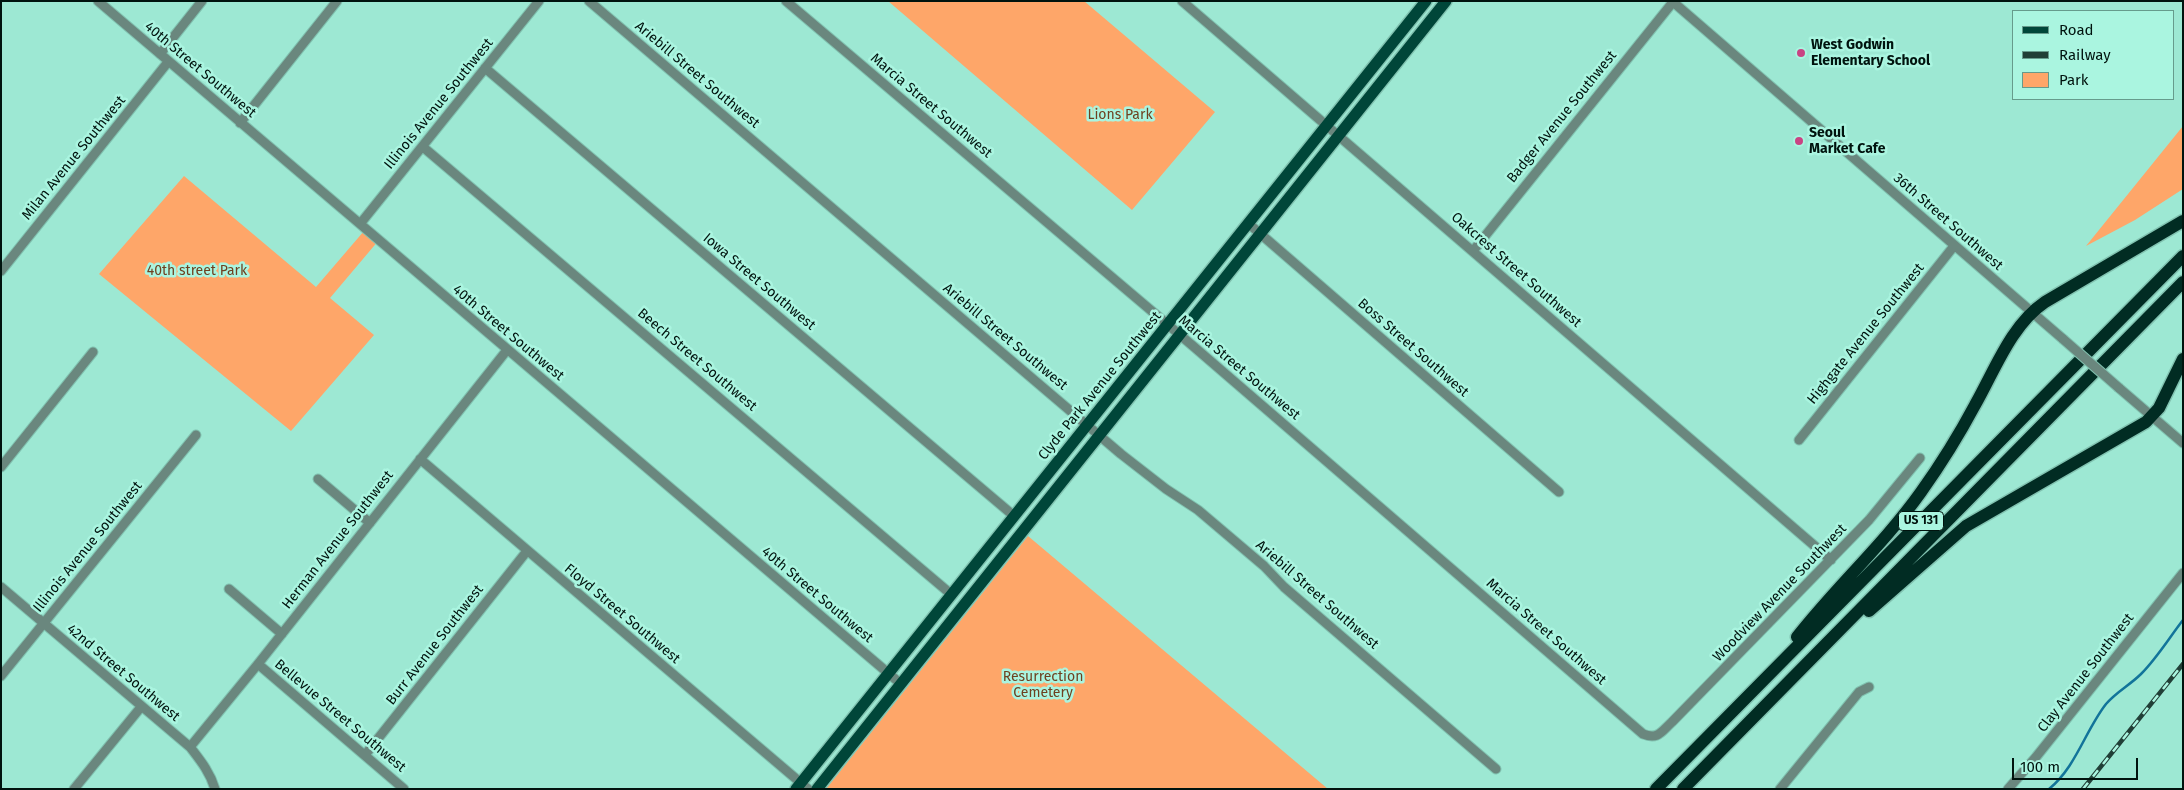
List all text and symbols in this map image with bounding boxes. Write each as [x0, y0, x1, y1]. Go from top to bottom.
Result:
legend [2012, 10, 2174, 100]
street label: 40th Street Southwest [141, 18, 259, 122]
street label: Ariebill Street Southwest [631, 18, 763, 132]
text: Road [2059, 21, 2094, 39]
street label: Illinois Avenue Southwest [381, 35, 497, 173]
place label: West Godwin Elementary School [1811, 37, 1930, 70]
text: Railway [2059, 46, 2111, 64]
marker: West Godwin Elementary School [1795, 47, 1807, 59]
street label: Badger Avenue Southwest [1504, 48, 1620, 186]
street label: Marcia Street Southwest [867, 50, 995, 162]
text: Park [2059, 71, 2089, 89]
street label: Milan Avenue Southwest [19, 92, 129, 224]
park label: Lions Park [1087, 107, 1153, 123]
place label: Seoul Market Cafe [1809, 125, 1885, 158]
marker: Seoul Market Cafe [1793, 135, 1805, 147]
street label: 36th Street Southwest [1890, 170, 2006, 274]
street label: Oakcrest Street Southwest [1447, 209, 1585, 331]
street label: Iowa Street Southwest [699, 230, 819, 334]
street label: Highgate Avenue Southwest [1804, 260, 1928, 408]
park label: 40th street Park [147, 263, 247, 279]
street label: Ariebill Street Southwest [939, 280, 1071, 394]
street label: 40th Street Southwest [449, 281, 567, 385]
street label: Boss Street Southwest [1354, 295, 1472, 401]
street label: Beech Street Southwest [634, 305, 760, 415]
street label: Clyde Park Avenue Southwest [1035, 308, 1165, 464]
street label: Marcia Street Southwest [1175, 312, 1303, 424]
street label: Herman Avenue Southwest [279, 468, 397, 612]
street label: Illinois Avenue Southwest [30, 478, 146, 616]
road number: US 131 [1898, 512, 1944, 530]
street label: Woodview Avenue Southwest [1710, 521, 1850, 665]
street label: Ariebill Street Southwest [1252, 537, 1382, 653]
street label: 40th Street Southwest [758, 543, 876, 647]
street label: Floyd Street Southwest [561, 561, 683, 667]
street label: Marcia Street Southwest [1483, 575, 1609, 689]
street label: Burr Avenue Southwest [383, 582, 487, 708]
street label: Clay Avenue Southwest [2034, 610, 2138, 736]
street label: 42nd Street Southwest [63, 621, 183, 725]
street label: Bellevue Street Southwest [271, 656, 409, 776]
park label: Resurrection Cemetery [1003, 669, 1083, 702]
scale bar [2014, 748, 2140, 780]
text: 100 m [2020, 758, 2060, 776]

